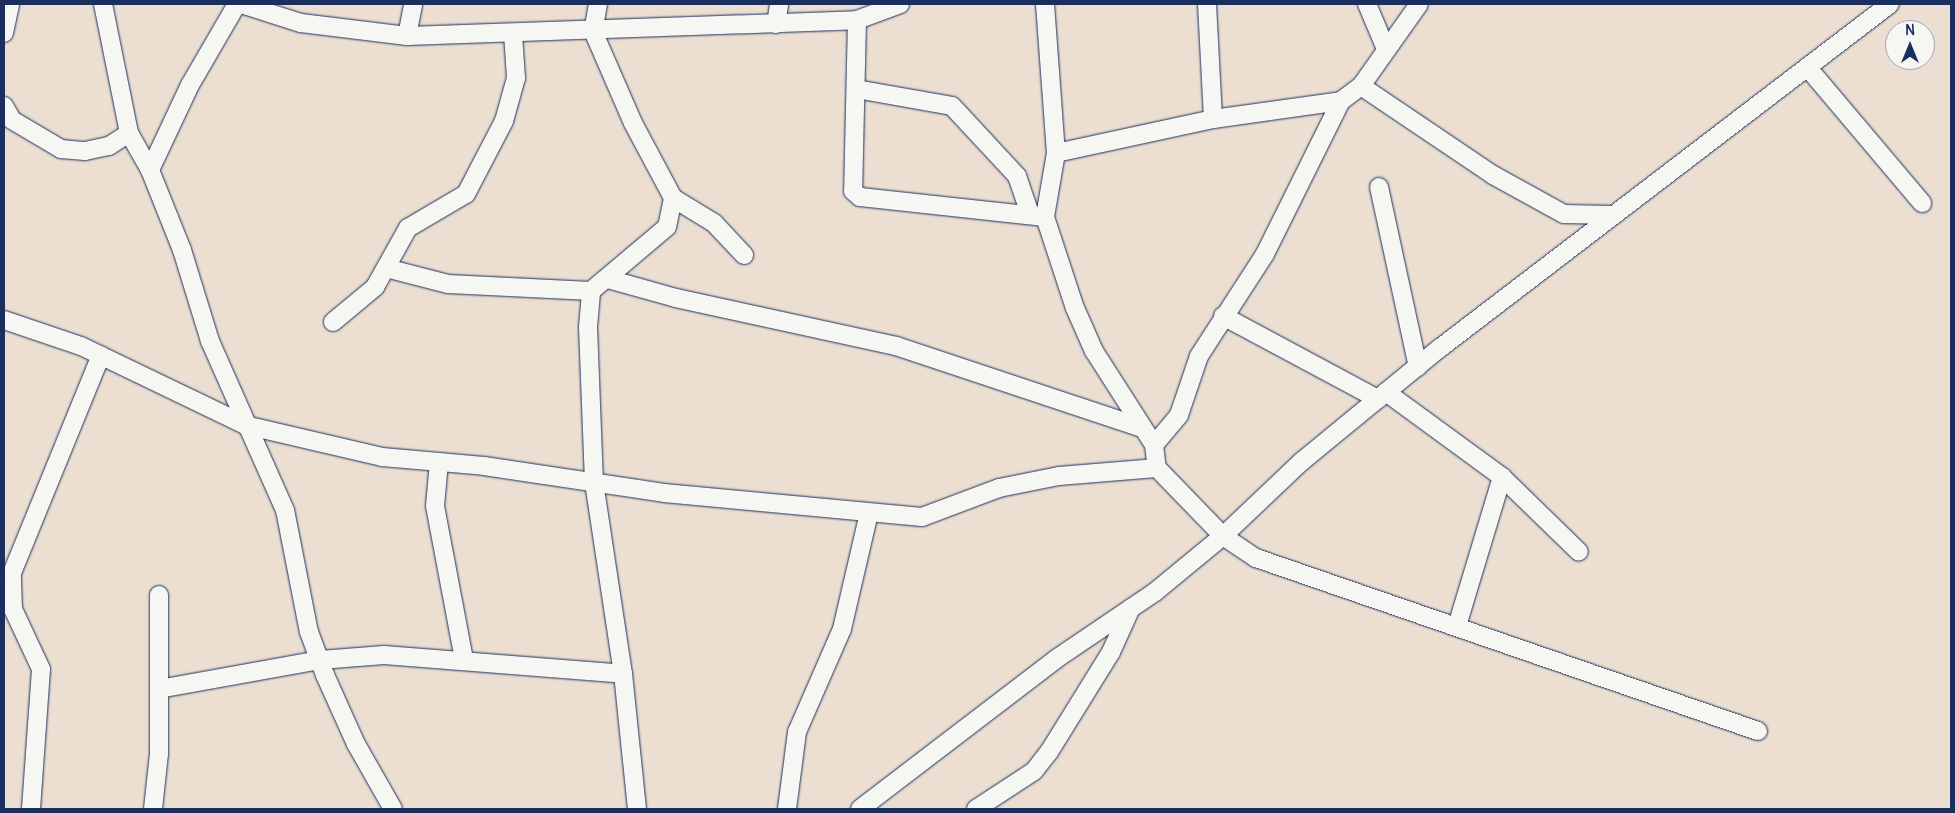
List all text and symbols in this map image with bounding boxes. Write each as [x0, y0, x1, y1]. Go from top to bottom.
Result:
north arrow [1885, 20, 1935, 70]
text: N [1905, 22, 1915, 39]

